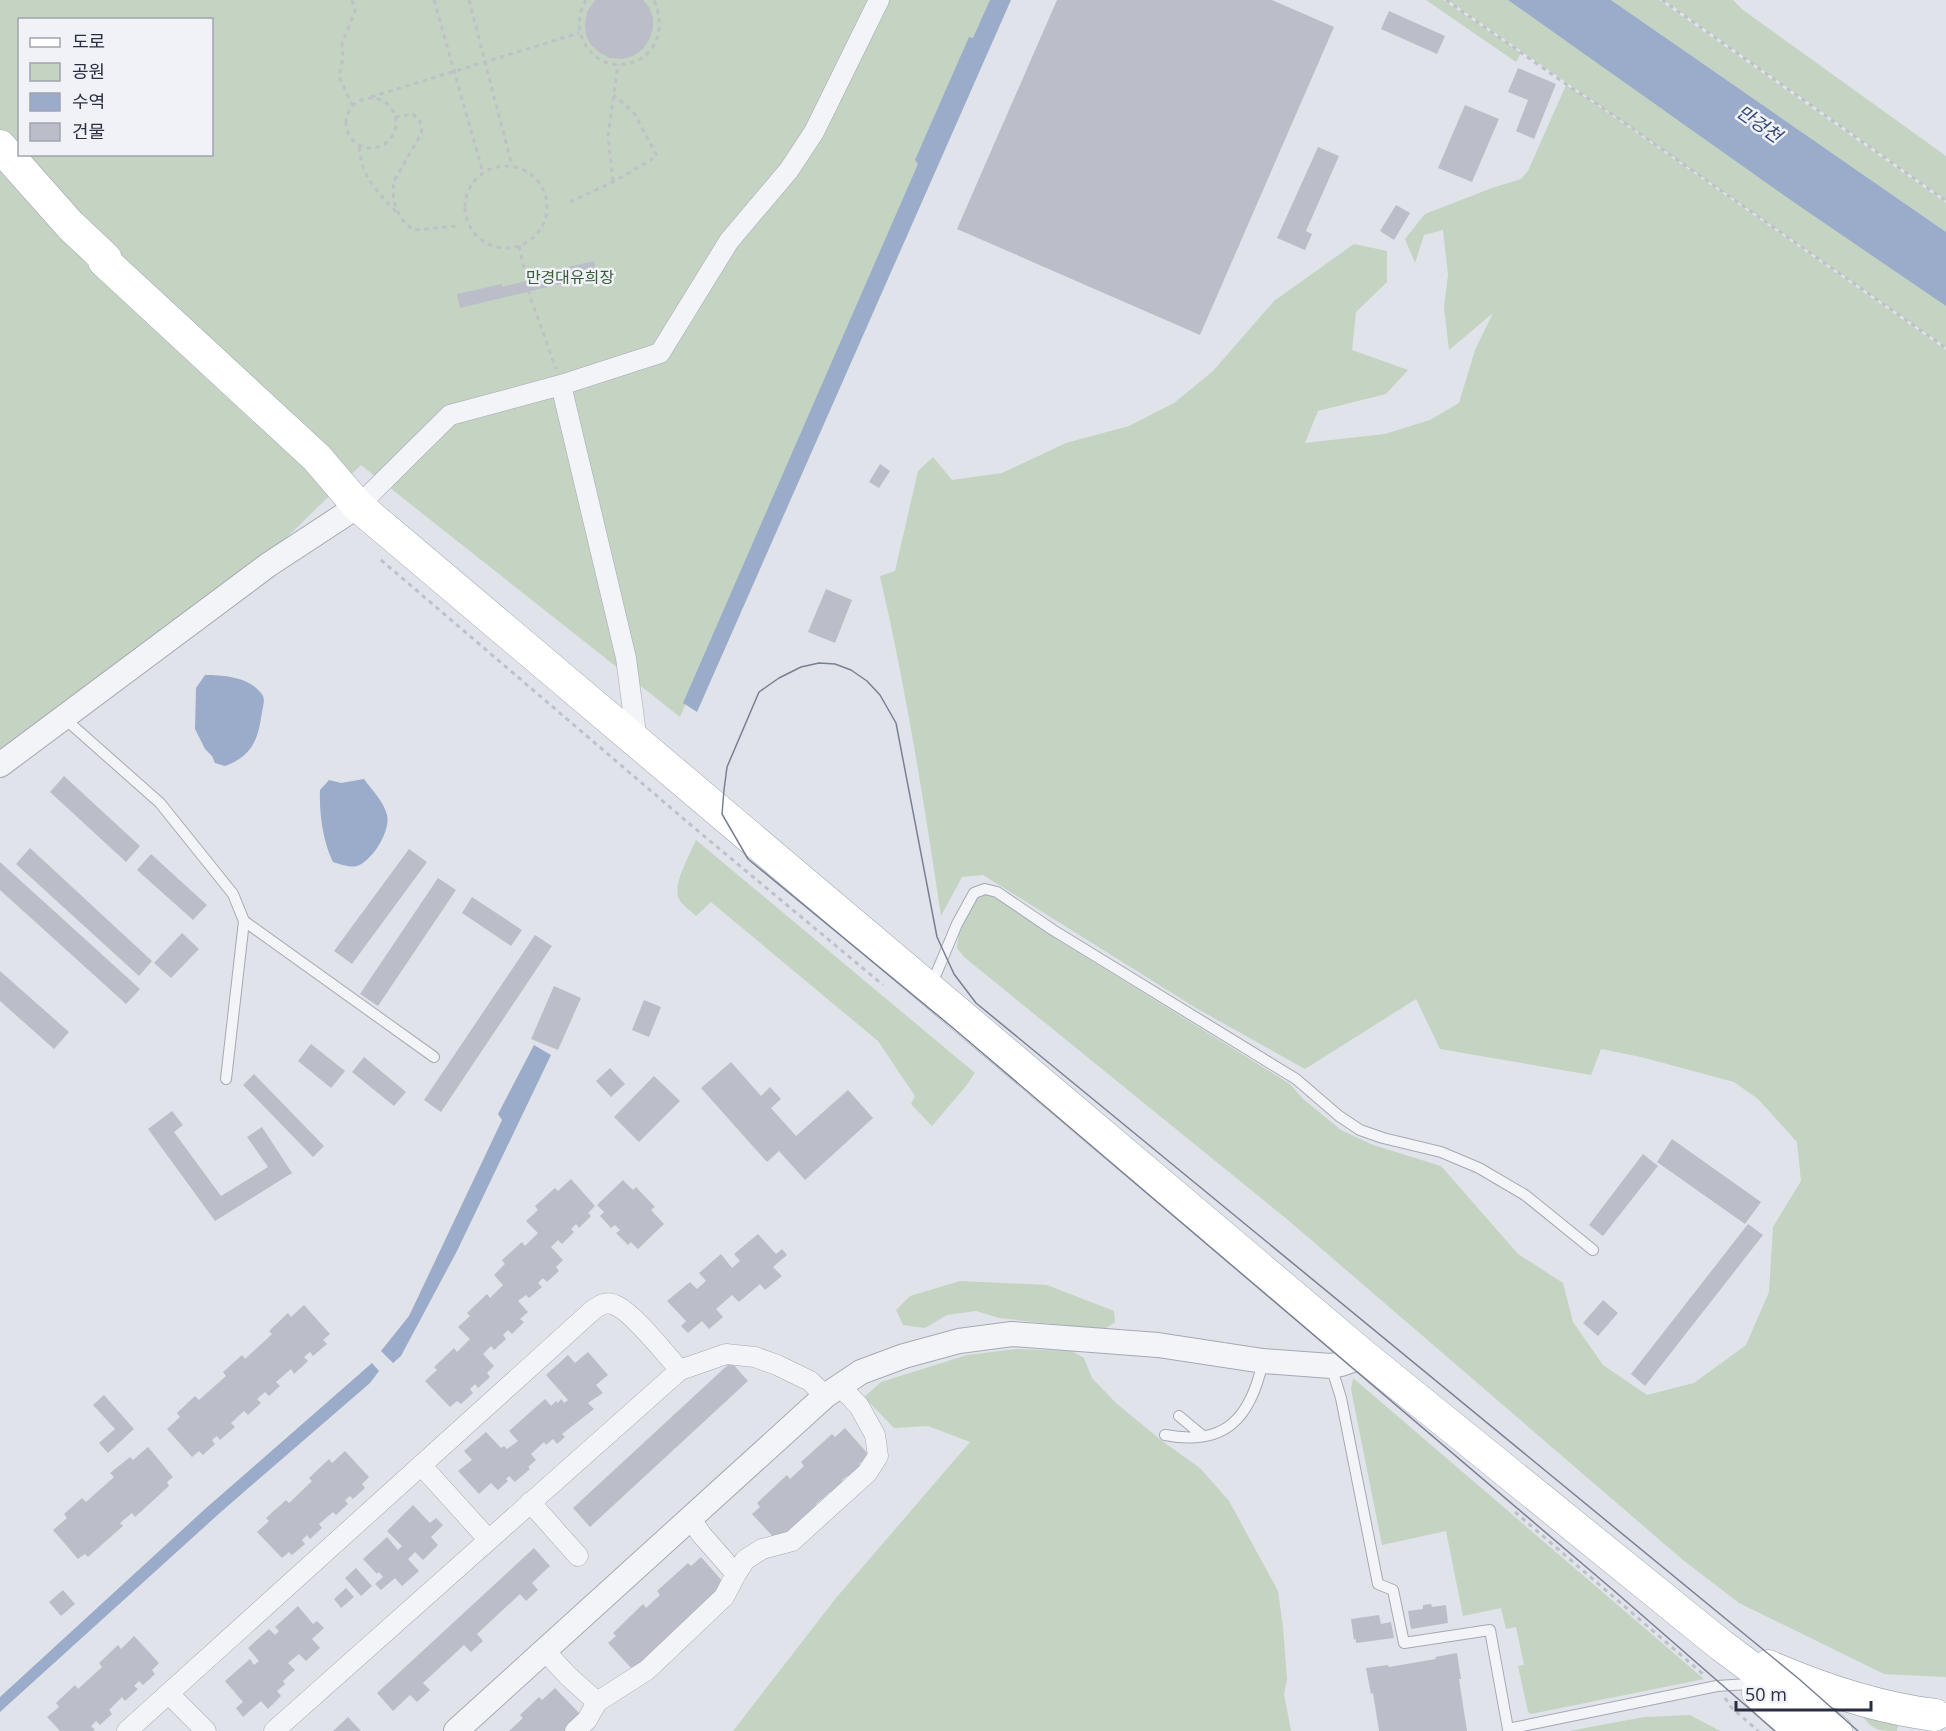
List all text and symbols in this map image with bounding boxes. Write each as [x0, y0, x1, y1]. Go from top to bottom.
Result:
legend [18, 18, 213, 156]
text: 도로 [72, 29, 105, 53]
text: 공원 [72, 59, 105, 83]
text: 수역 [72, 89, 105, 113]
water label: 만겅천 [1732, 99, 1789, 149]
text: 건물 [72, 119, 105, 143]
park label: 만경대유희장 [526, 266, 614, 288]
scale bar [1736, 1674, 1871, 1712]
text: 50 m [1745, 1682, 1787, 1706]

